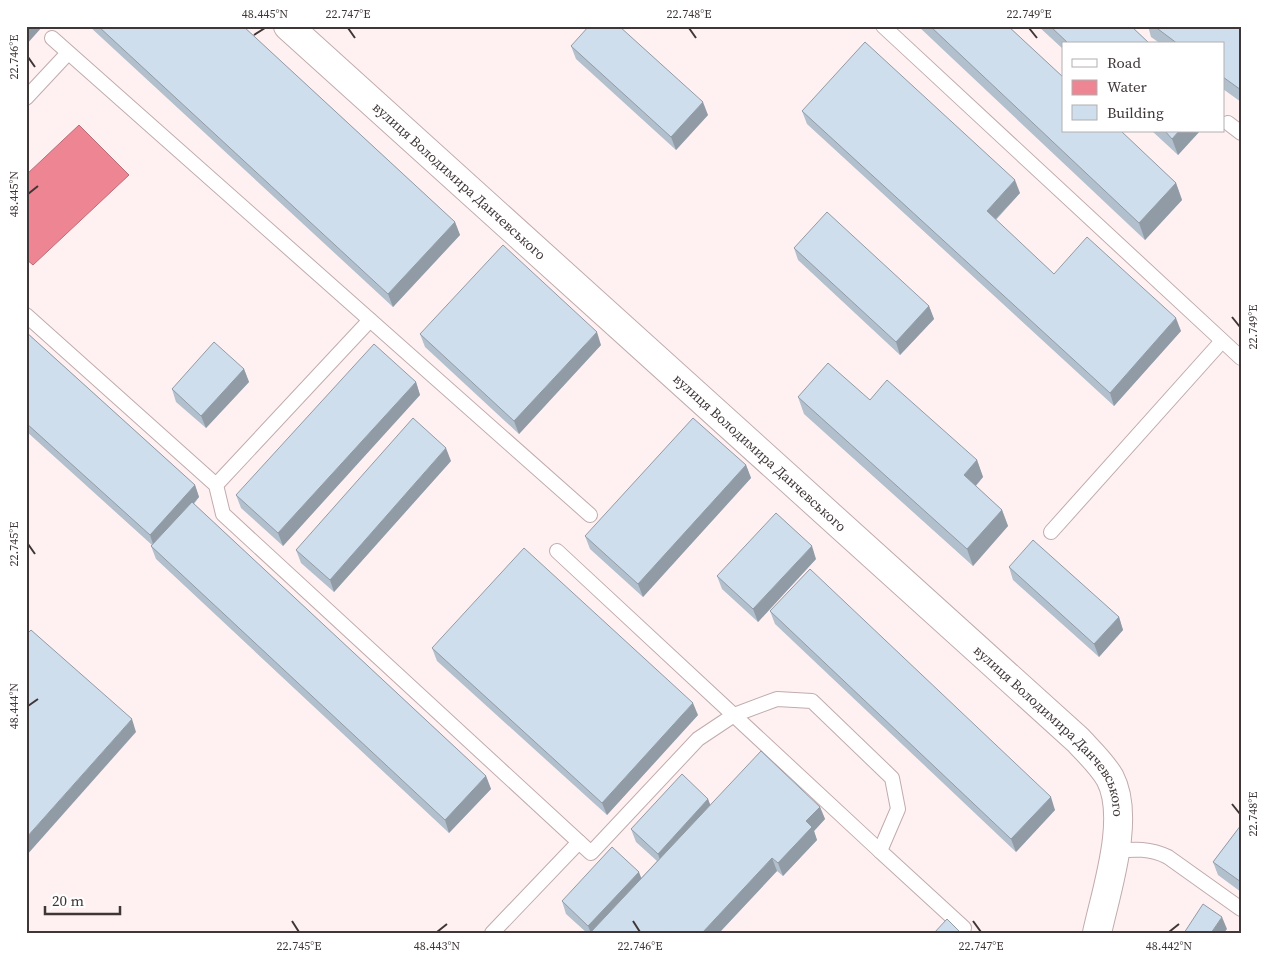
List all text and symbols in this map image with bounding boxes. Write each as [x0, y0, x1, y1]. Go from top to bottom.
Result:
text: 48.445°N [242, 6, 288, 22]
text: 22.747°E [326, 6, 370, 22]
text: 22.748°E [667, 6, 711, 22]
text: 22.749°E [1007, 6, 1051, 22]
text: 22.746°E [6, 35, 22, 79]
legend [1062, 42, 1224, 132]
text: Road [1107, 52, 1141, 73]
text: Water [1107, 76, 1148, 97]
street label: вулиця Володимира Данчевського [368, 97, 551, 265]
text: Building [1107, 102, 1164, 123]
text: 48.445°N [6, 171, 22, 217]
text: 22.749°E [1245, 305, 1261, 349]
street label: вулиця Володимира Данчевського [669, 369, 851, 536]
text: 22.745°E [6, 522, 22, 566]
street label: вулиця Володимира Данчевського [969, 640, 1128, 817]
text: 48.444°N [6, 683, 22, 729]
text: 22.748°E [1245, 792, 1261, 836]
scale bar [45, 884, 120, 916]
text: 20 m [52, 890, 84, 911]
text: 22.745°E [277, 938, 321, 954]
text: 48.443°N [414, 938, 460, 954]
text: 22.746°E [618, 938, 662, 954]
text: 22.747°E [959, 938, 1003, 954]
text: 48.442°N [1146, 938, 1192, 954]

